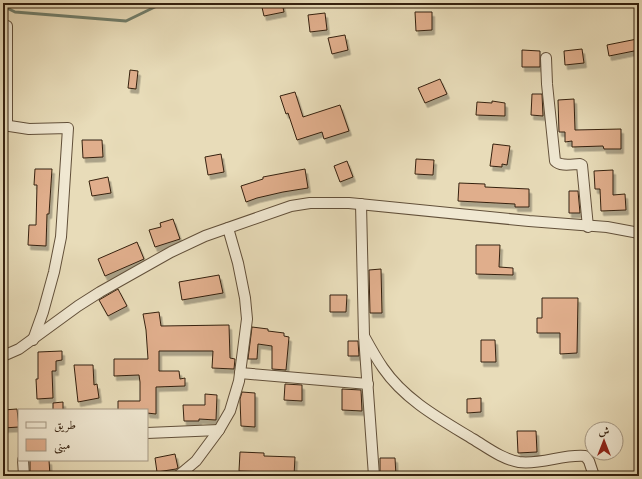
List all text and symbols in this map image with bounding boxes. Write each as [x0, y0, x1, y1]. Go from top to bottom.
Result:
legend [18, 409, 148, 461]
text: طريق [54, 418, 76, 433]
north arrow [584, 421, 624, 461]
text: ش [599, 425, 610, 438]
text: مبنى [54, 438, 70, 454]

